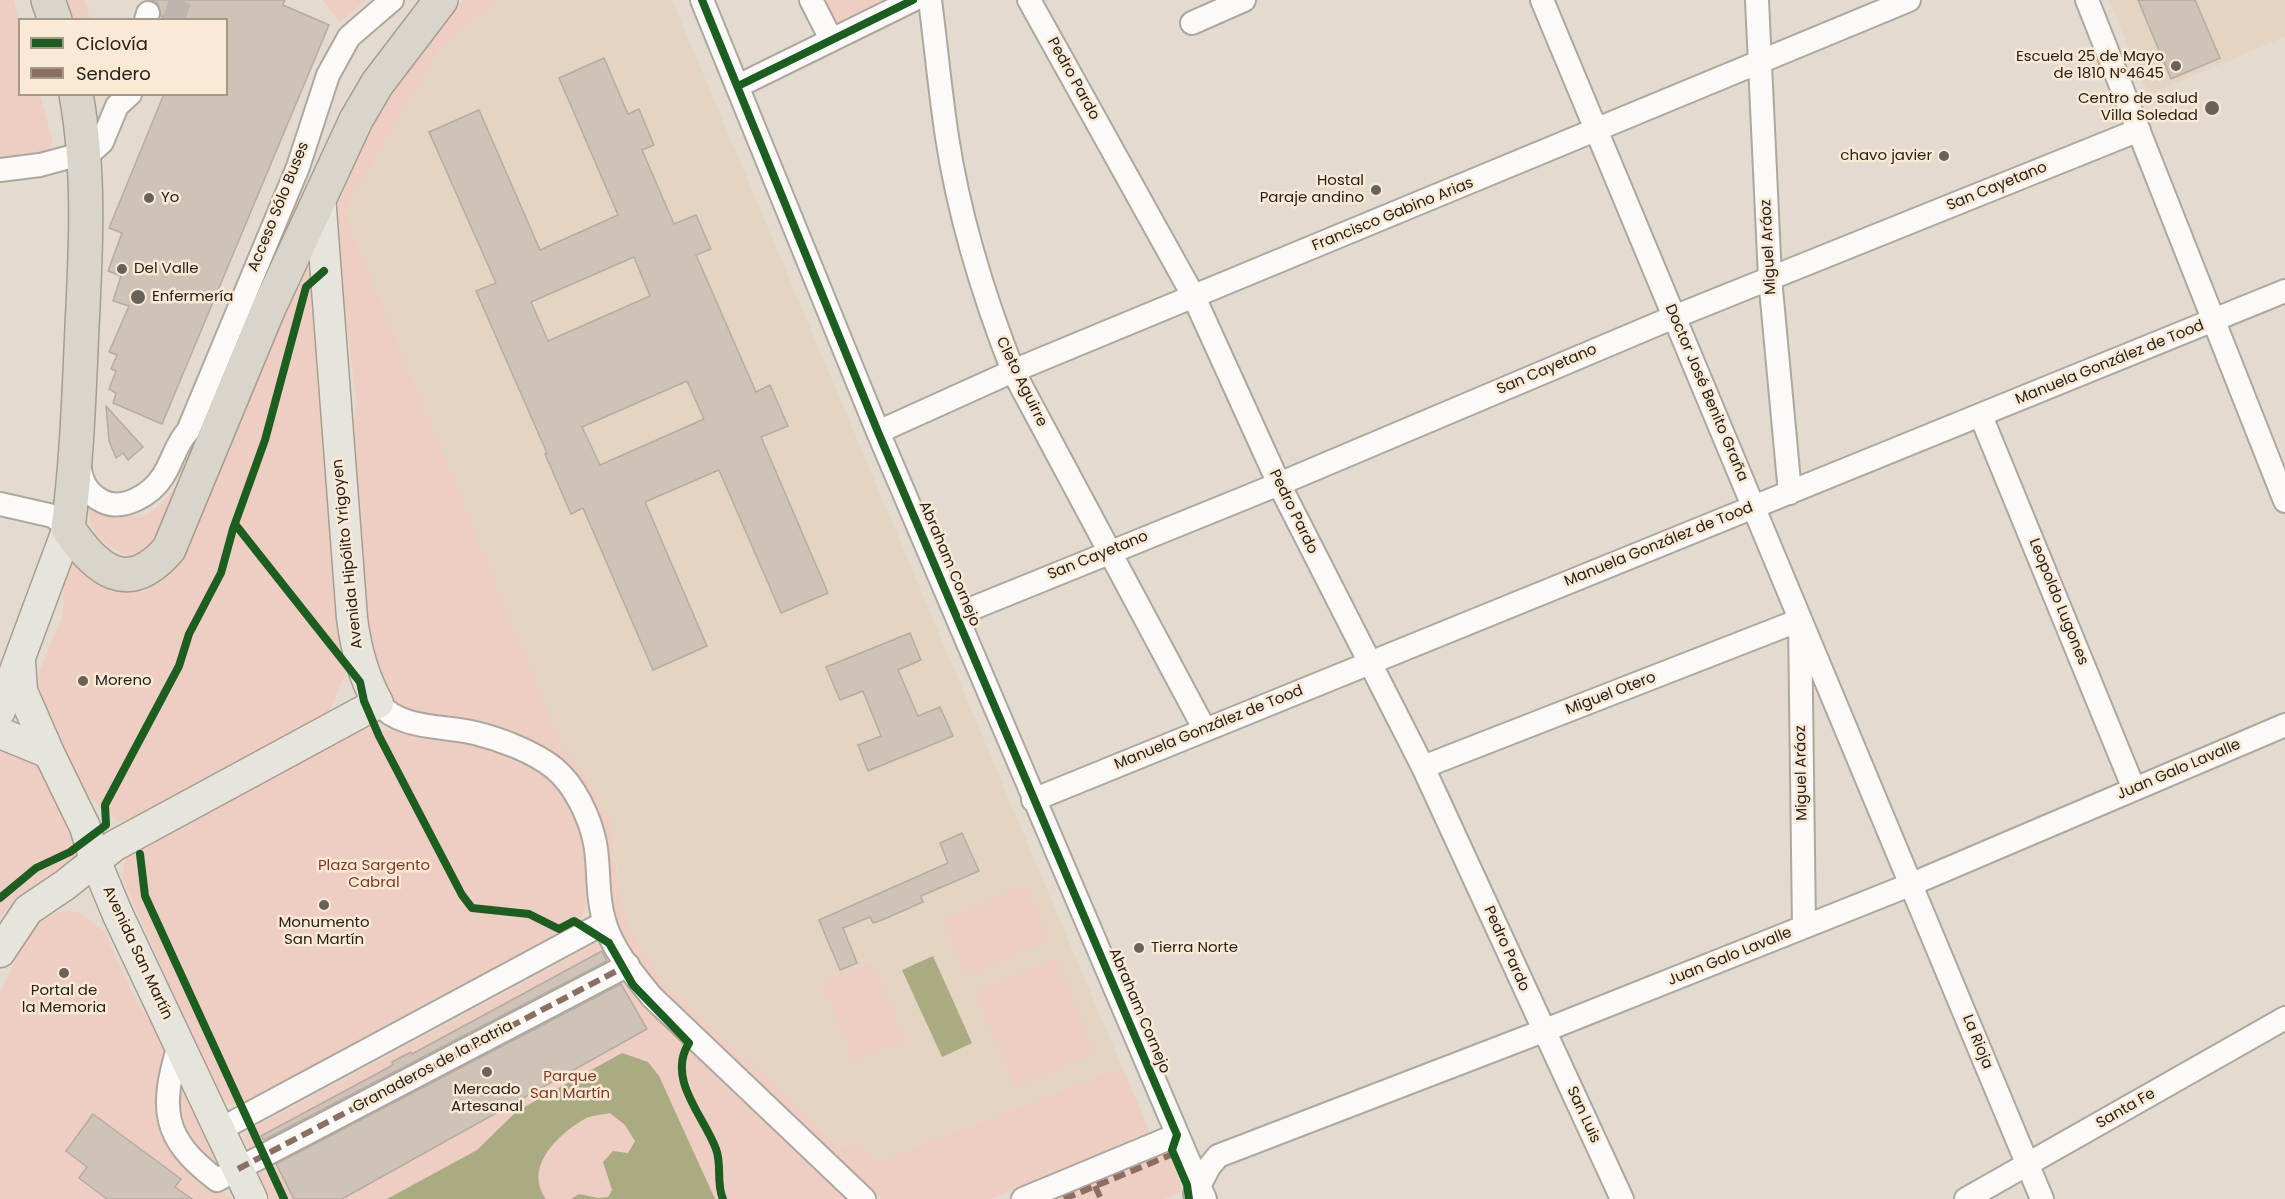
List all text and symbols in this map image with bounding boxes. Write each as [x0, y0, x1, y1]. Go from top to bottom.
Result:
legend [18, 18, 228, 96]
text: Ciclovía [76, 31, 148, 56]
street label: Pedro Pardo [1043, 35, 1103, 123]
place label: Escuela 25 de Mayo de 1810 N°4645 [2016, 48, 2164, 83]
marker: Escuela 25 de Mayo de 1810 N°4645 [2169, 59, 2183, 73]
text: Sendero [76, 61, 151, 86]
place label: Centro de salud Villa Soledad [2078, 90, 2198, 125]
marker: Centro de salud Villa Soledad [2203, 99, 2221, 117]
street label: Acceso Sólo Buses [245, 139, 313, 275]
place label: chavo javier [1840, 147, 1932, 165]
marker: chavo javier [1937, 149, 1951, 163]
street label: San Cayetano [1944, 159, 2050, 215]
place label: Hostal Paraje andino [1260, 172, 1364, 207]
street label: Francisco Gabino Arias [1310, 174, 1476, 256]
marker: Hostal Paraje andino [1369, 183, 1383, 197]
place label: Yo [161, 189, 179, 207]
marker: Yo [142, 191, 156, 205]
street label: Miguel Aráoz [1758, 199, 1780, 295]
place label: Del Valle [134, 260, 199, 278]
marker: Del Valle [115, 262, 129, 276]
marker: Enfermería [129, 288, 147, 306]
place label: Enfermería [152, 288, 233, 306]
street label: Doctor José Benito Graña [1660, 302, 1752, 484]
street label: Manuela González de Tood [2013, 317, 2207, 409]
street label: Cleto Aguirre [992, 334, 1050, 430]
street label: San Cayetano [1494, 341, 1600, 399]
street label: Avenida Hipólito Yrigoyen [329, 458, 367, 650]
street label: Pedro Pardo [1265, 467, 1321, 557]
street label: Abraham Cornejo [915, 499, 983, 629]
street label: Manuela González de Tood [1562, 499, 1756, 591]
street label: San Cayetano [1045, 528, 1151, 584]
street label: Leopoldo Lugones [2024, 536, 2092, 668]
street label: Miguel Otero [1563, 669, 1659, 719]
place label: Moreno [95, 672, 152, 690]
marker: Moreno [76, 674, 90, 688]
street label: Manuela González de Tood [1112, 682, 1306, 774]
street label: Miguel Aráoz [1792, 725, 1812, 821]
street label: Juan Galo Lavalle [2115, 736, 2243, 804]
park label: Plaza Sargento Cabral [318, 857, 430, 892]
street label: Avenida San Martín [98, 883, 176, 1023]
marker: Monumento San Martín [317, 898, 331, 912]
street label: Pedro Pardo [1479, 904, 1533, 994]
place label: Monumento San Martín [278, 914, 370, 949]
street label: Juan Galo Lavalle [1665, 924, 1795, 990]
place label: Tierra Norte [1151, 939, 1238, 957]
marker: Tierra Norte [1132, 941, 1146, 955]
street label: Abraham Cornejo [1105, 946, 1173, 1076]
marker: Portal de la Memoria [57, 966, 71, 980]
place label: Portal de la Memoria [22, 982, 106, 1017]
street label: La Rioja [1958, 1012, 1996, 1072]
street label: Granaderos de la Patria [350, 1017, 516, 1117]
marker: Mercado Artesanal [480, 1065, 494, 1079]
park label: Parque San Martín [530, 1068, 610, 1103]
place label: Mercado Artesanal [451, 1081, 523, 1116]
street label: San Luis [1562, 1084, 1604, 1146]
street label: Santa Fe [2093, 1085, 2159, 1133]

